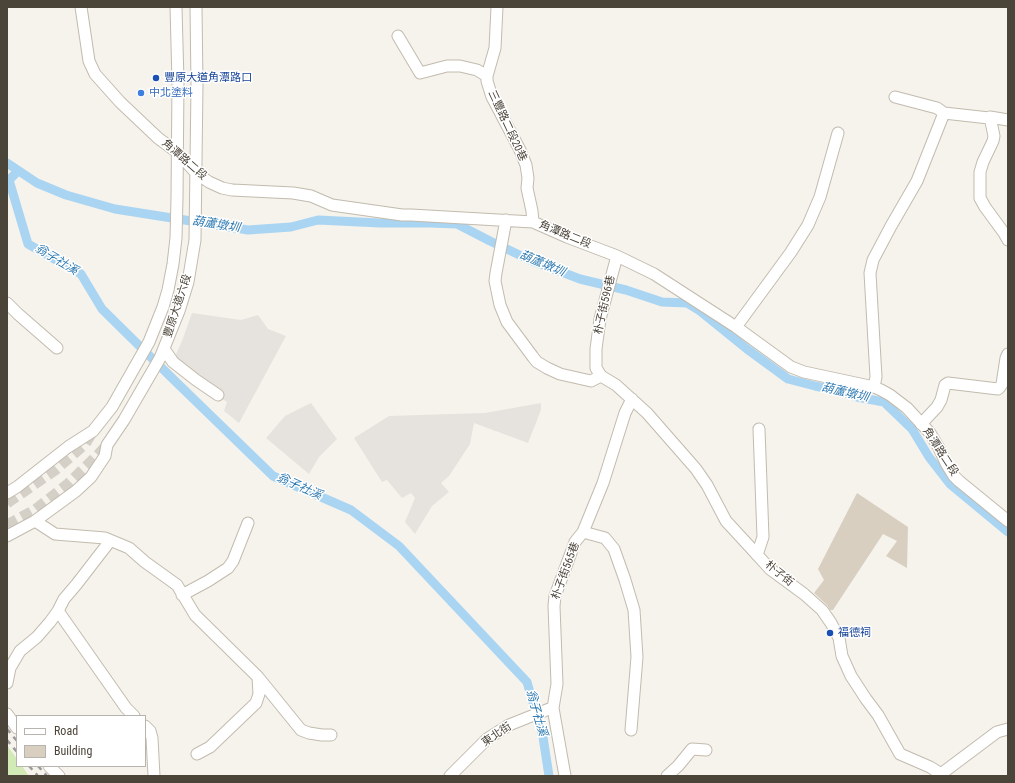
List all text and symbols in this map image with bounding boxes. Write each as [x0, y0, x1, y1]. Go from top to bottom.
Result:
place label: 豐原大道角潭路口 [164, 71, 252, 85]
marker: 豐原大道角潭路口 [151, 73, 161, 83]
place label: 中北塗料 [149, 86, 193, 100]
marker: 中北塗料 [136, 88, 146, 98]
street label: 三豐路二段20巷 [485, 88, 529, 164]
street label: 角潭路二段 [159, 137, 209, 183]
water label: 葫蘆墩圳 [191, 214, 241, 236]
street label: 角潭路二段 [537, 219, 593, 251]
water label: 翁子社溪 [32, 241, 80, 279]
water label: 葫蘆墩圳 [517, 248, 567, 280]
street label: 豐原大道六段 [162, 273, 194, 339]
street label: 朴子街596巷 [592, 274, 618, 336]
water label: 葫蘆墩圳 [820, 381, 870, 405]
street label: 角潭路二段 [919, 425, 961, 479]
water label: 翁子社溪 [274, 471, 324, 503]
street label: 朴子街565巷 [549, 540, 583, 602]
street label: 朴子街 [762, 558, 796, 590]
place label: 福德祠 [838, 626, 871, 640]
marker: 福德祠 [825, 628, 835, 638]
water label: 翁子社溪 [522, 688, 550, 738]
legend [16, 715, 146, 767]
street label: 東北街 [480, 720, 514, 750]
text: Road [54, 724, 78, 738]
text: Building [54, 744, 92, 758]

